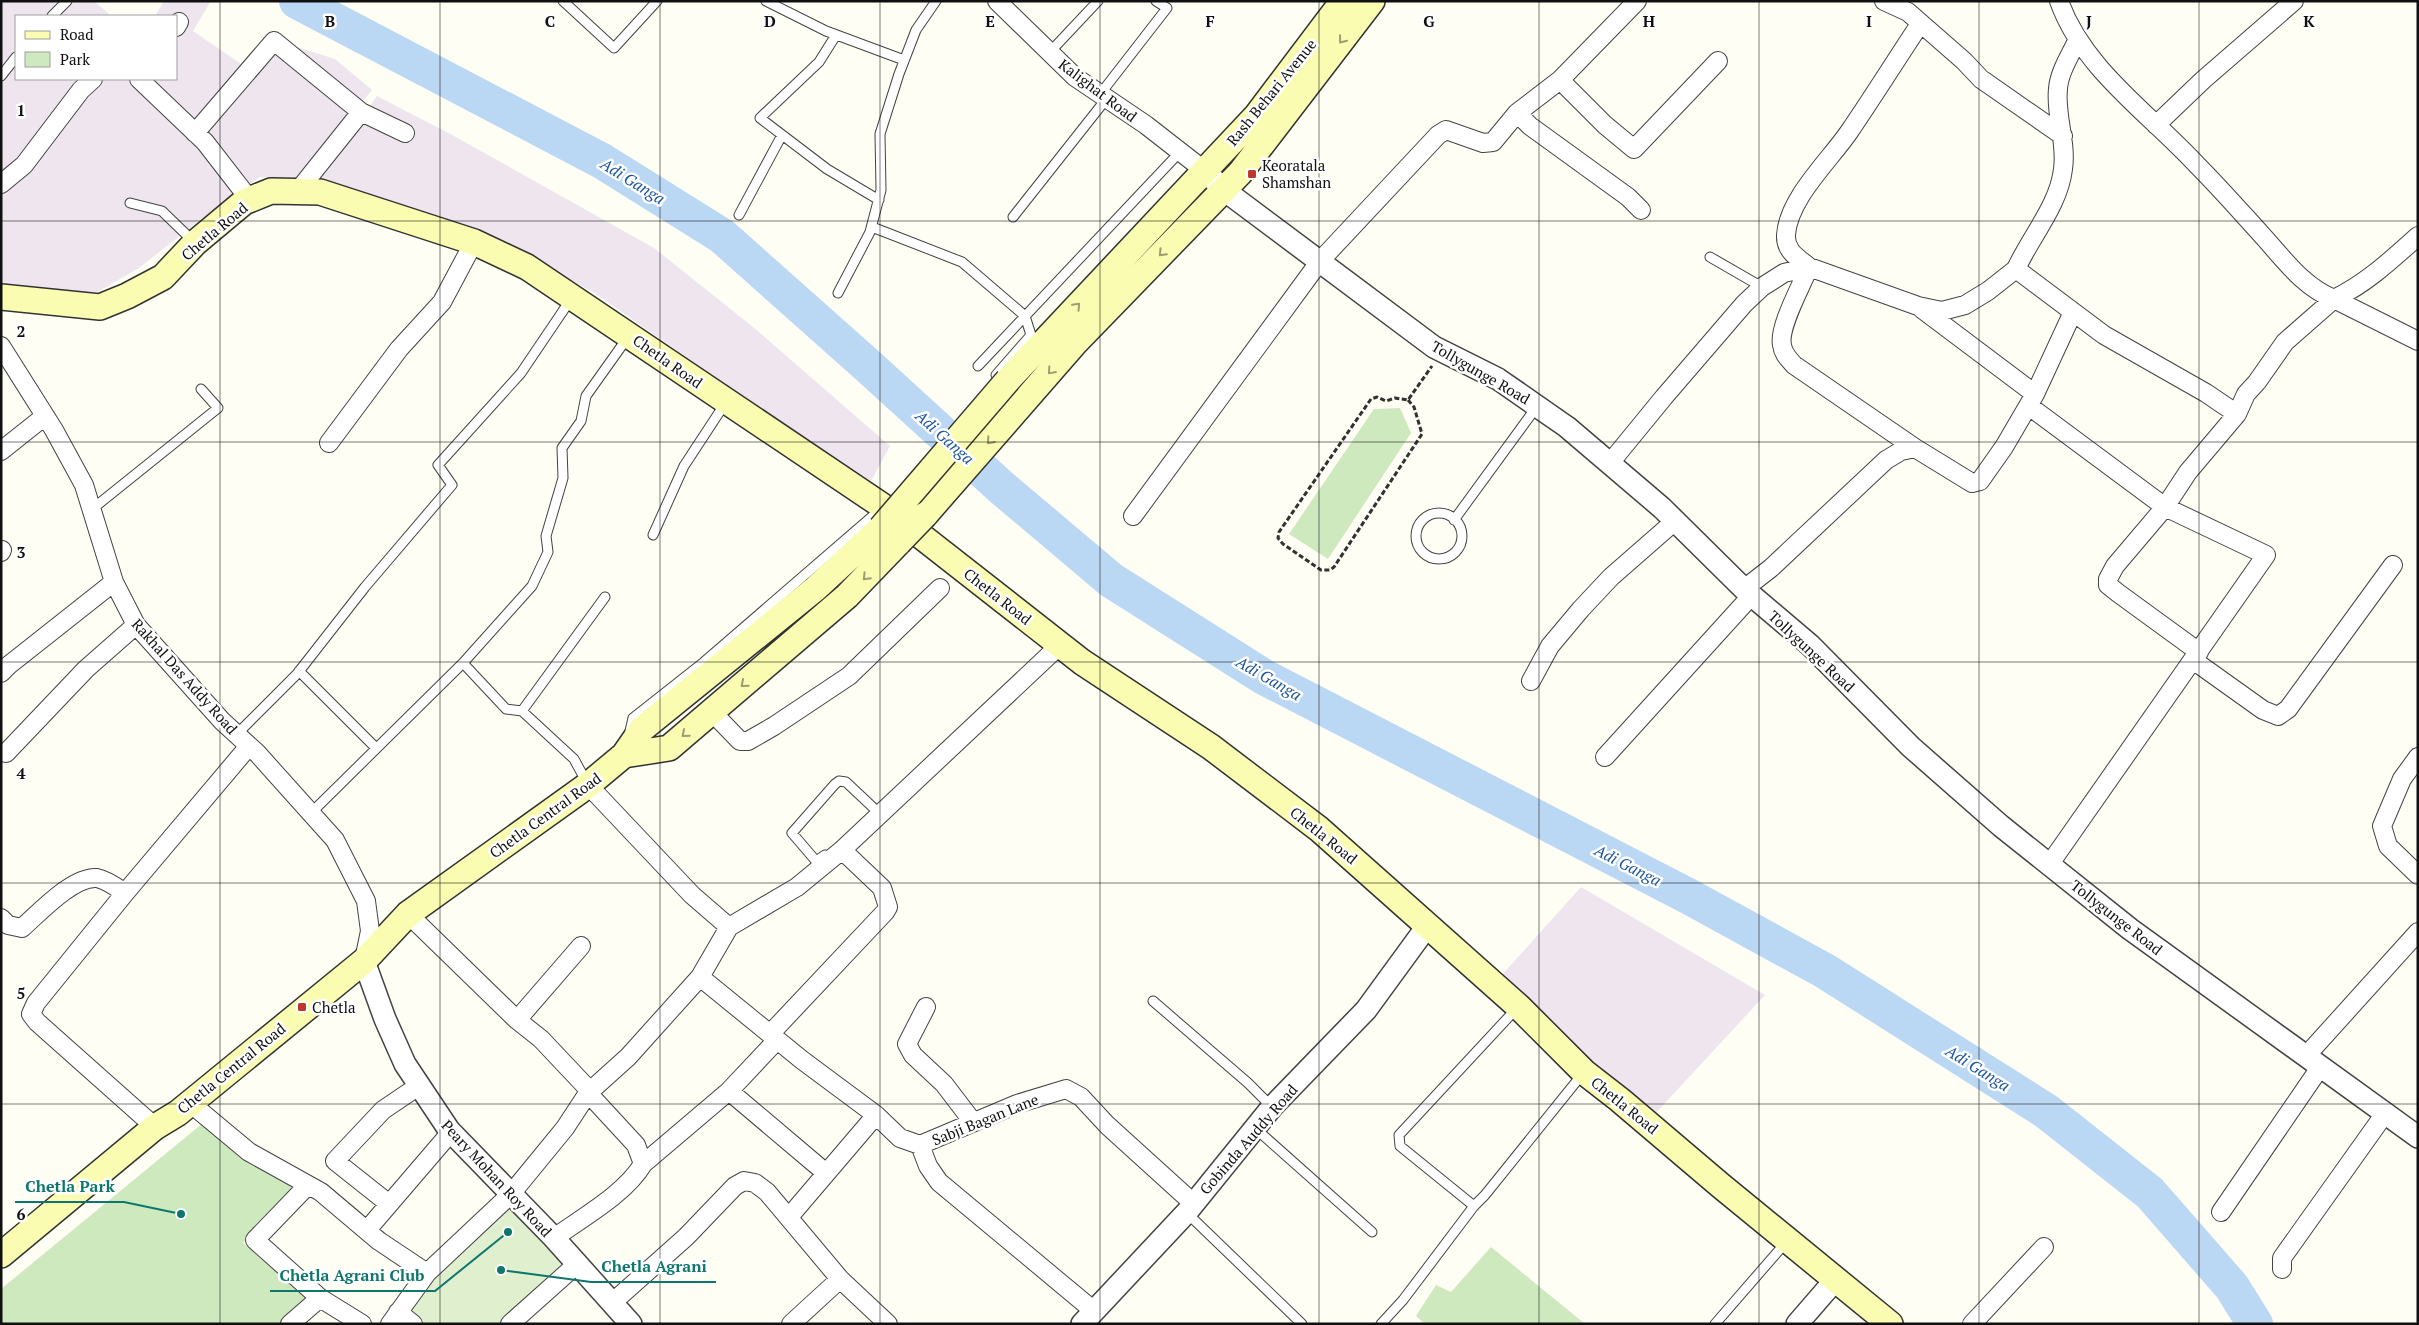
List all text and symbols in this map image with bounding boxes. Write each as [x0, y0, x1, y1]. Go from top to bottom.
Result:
text: B [325, 10, 335, 32]
text: C [545, 10, 555, 32]
text: D [764, 10, 776, 32]
text: E [985, 10, 995, 32]
text: F [1205, 10, 1215, 32]
text: G [1423, 10, 1435, 32]
text: H [1643, 10, 1655, 32]
text: I [1866, 10, 1872, 32]
text: J [2086, 10, 2092, 32]
text: K [2303, 10, 2315, 32]
legend [15, 15, 178, 80]
text: Road [60, 24, 93, 44]
street label: Rash Behari Avenue [1222, 34, 1320, 150]
one-way arrow [1340, 34, 1348, 43]
text: Park [60, 49, 90, 69]
street label: Kalighat Road [1055, 54, 1141, 126]
text: 1 [16, 99, 26, 121]
water label: Adi Ganga [596, 152, 669, 209]
place label: Keoratala Shamshan [1262, 155, 1331, 192]
marker: Keoratala Shamshan [1246, 168, 1258, 180]
street label: Chetla Road [177, 197, 251, 265]
one-way arrow [1159, 248, 1168, 257]
one-way arrow [1071, 303, 1080, 312]
text: 2 [16, 320, 26, 342]
street label: Chetla Road [629, 330, 707, 392]
street label: Tollygunge Road [1428, 336, 1534, 408]
one-way arrow [1048, 366, 1057, 375]
water label: Adi Ganga [910, 404, 979, 469]
one-way arrow [987, 435, 996, 444]
text: 3 [16, 541, 26, 563]
street label: Chetla Road [960, 563, 1036, 629]
one-way arrow [862, 571, 871, 580]
street label: Tollygunge Road [1765, 606, 1859, 696]
street label: Rakhal Das Addy Road [128, 614, 242, 738]
water label: Adi Ganga [1231, 650, 1306, 706]
one-way arrow [740, 679, 749, 688]
one-way arrow [682, 729, 691, 738]
text: 4 [16, 762, 26, 784]
street label: Chetla Central Road [485, 768, 605, 862]
street label: Chetla Road [1286, 802, 1362, 868]
water label: Adi Ganga [1590, 838, 1665, 891]
street label: Tollygunge Road [2067, 875, 2167, 959]
text: 5 [16, 982, 26, 1004]
place label: Chetla [312, 997, 356, 1017]
marker: Chetla [296, 1001, 308, 1013]
street label: Chetla Central Road [173, 1018, 289, 1118]
water label: Adi Ganga [1941, 1039, 2014, 1096]
street label: Chetla Road [1587, 1072, 1663, 1138]
street label: Gobinda Auddy Road [1195, 1080, 1301, 1198]
street label: Sabji Bagan Lane [929, 1088, 1041, 1150]
street label: Peary Mohan Roy Road [437, 1115, 557, 1241]
callout: Chetla Park [15, 1171, 124, 1202]
text: Chetla Park [25, 1175, 115, 1197]
text: 6 [16, 1203, 26, 1225]
callout: Chetla Agrani [591, 1251, 716, 1282]
text: Chetla Agrani [601, 1255, 707, 1277]
callout: Chetla Agrani Club [270, 1260, 435, 1291]
text: Chetla Agrani Club [280, 1264, 425, 1286]

